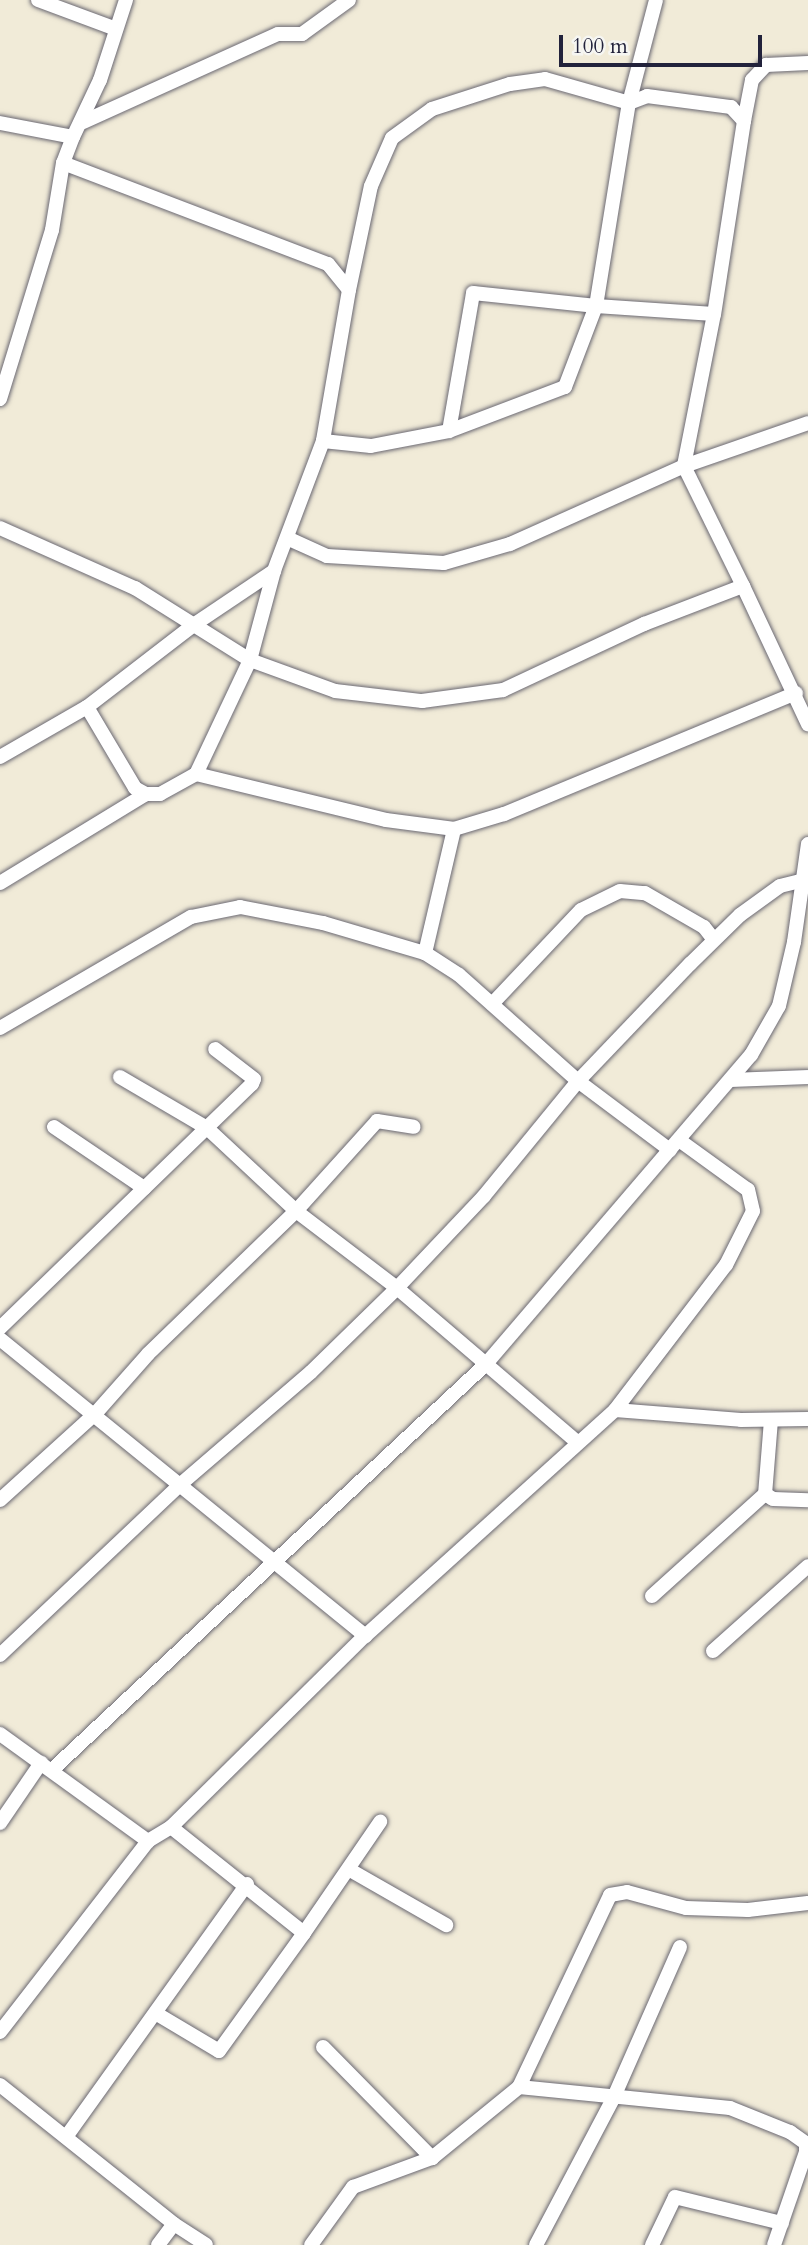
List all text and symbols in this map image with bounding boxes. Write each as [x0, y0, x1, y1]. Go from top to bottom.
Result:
scale bar [563, 21, 766, 65]
text: 100 m [572, 32, 628, 61]

